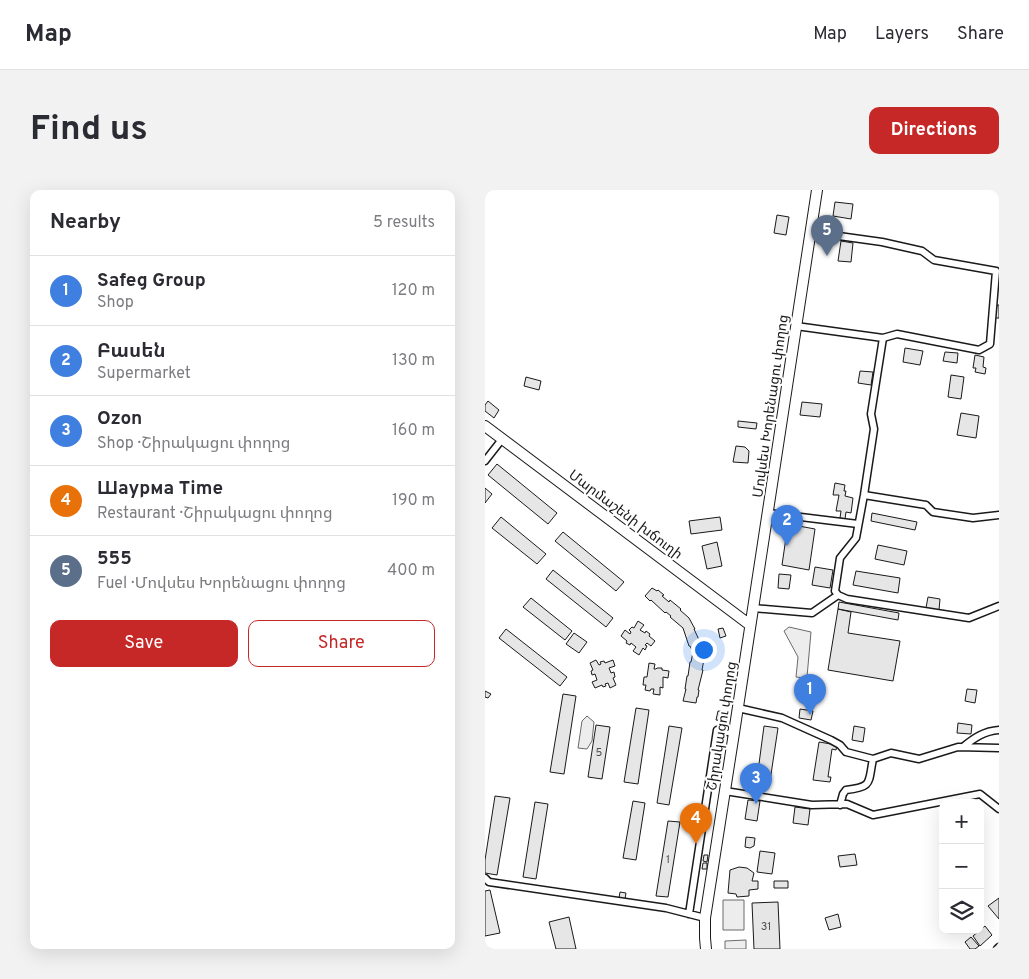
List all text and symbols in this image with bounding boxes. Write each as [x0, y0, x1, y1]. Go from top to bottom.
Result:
text: Map [25, 20, 72, 50]
text: Map [813, 23, 847, 46]
text: Layers [875, 23, 929, 46]
text: Share [957, 23, 1004, 46]
button: Directions [869, 107, 999, 154]
text: Find us [30, 108, 148, 152]
text: Nearby [50, 209, 121, 236]
text: 5 results [373, 213, 435, 233]
pin: 5 [811, 215, 843, 256]
text: Safeg Group [97, 269, 206, 293]
text: 1 [63, 281, 69, 301]
text: 120 m [392, 281, 435, 301]
text: Shop [97, 293, 134, 313]
street label: Մովսես Խորենացու փողոց [750, 314, 793, 499]
text: Բասեն [97, 340, 166, 364]
text: 2 [61, 351, 71, 371]
text: 130 m [392, 351, 435, 371]
text: Supermarket [97, 364, 191, 384]
text: Ozon [97, 407, 142, 431]
text: 3 [61, 421, 71, 441]
text: 160 m [392, 421, 435, 441]
text: Shop · Շիրակացու փողոց [97, 434, 290, 454]
street label: Մարմաշենի խճուղի [565, 467, 685, 564]
text: Шаурма Time [97, 477, 223, 501]
text: 4 [61, 491, 71, 511]
text: 190 m [392, 491, 435, 511]
text: Restaurant · Շիրակացու փողոց [97, 504, 332, 524]
pin: 2 [771, 505, 803, 546]
text: 555 [97, 547, 132, 571]
text: 5 [61, 561, 71, 581]
text: 400 m [387, 561, 435, 581]
text: Fuel · Մովսես Խորենացու փողոց [97, 574, 346, 594]
button: Save [50, 620, 238, 667]
button: Share [248, 620, 435, 667]
your location [691, 637, 717, 663]
street label: Շիրակացու փողոց [704, 660, 741, 792]
pin: 1 [794, 674, 826, 715]
house number: 5 [596, 746, 603, 760]
pin: 3 [740, 763, 772, 804]
map controls [939, 799, 984, 934]
button: + [939, 799, 984, 844]
pin: 4 [680, 803, 712, 844]
button: − [939, 844, 984, 889]
house number: 1 [666, 853, 670, 867]
button: layers [939, 889, 984, 934]
house number: 31 [761, 920, 771, 934]

